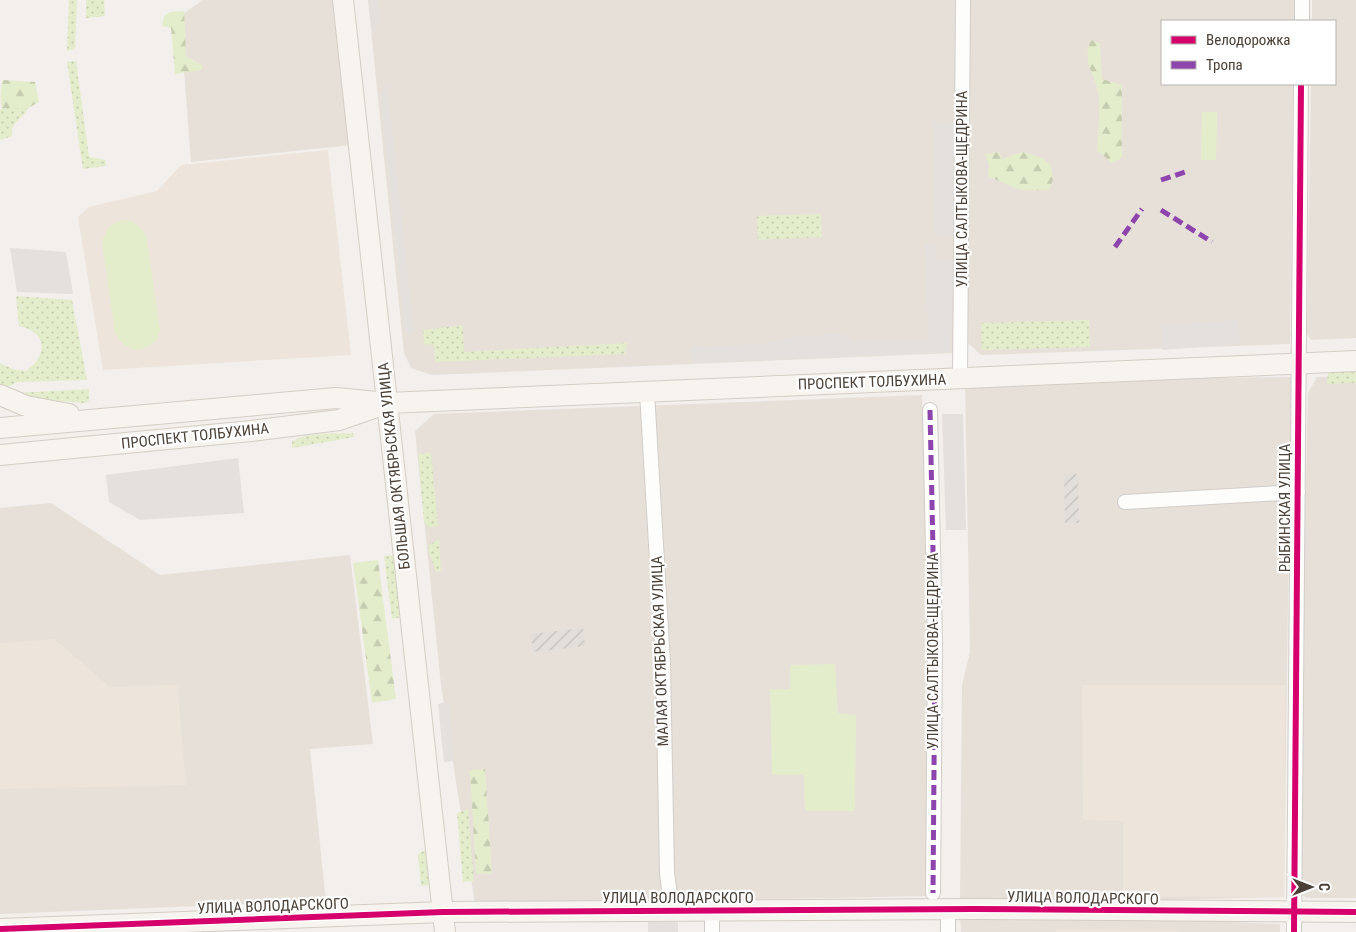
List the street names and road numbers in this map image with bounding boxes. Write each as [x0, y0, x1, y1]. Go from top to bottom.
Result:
street label: УЛИЦА САЛТЫКОВА-ЩЕДРИНА [953, 90, 971, 288]
street label: БОЛЬШАЯ ОКТЯБРЬСКАЯ УЛИЦА [374, 361, 414, 570]
street label: ПРОСПЕКТ ТОЛБУХИНА [797, 370, 947, 394]
street label: ПРОСПЕКТ ТОЛБУХИНА [120, 419, 270, 453]
street label: РЫБИНСКАЯ УЛИЦА [1276, 443, 1294, 572]
street label: УЛИЦА САЛТЫКОВА-ЩЕДРИНА [924, 552, 942, 750]
street label: МАЛАЯ ОКТЯБРЬСКАЯ УЛИЦА [648, 555, 672, 747]
street label: УЛИЦА ВОЛОДАРСКОГО [1007, 888, 1159, 908]
street label: УЛИЦА ВОЛОДАРСКОГО [602, 889, 754, 907]
street label: УЛИЦА ВОЛОДАРСКОГО [197, 894, 349, 918]

